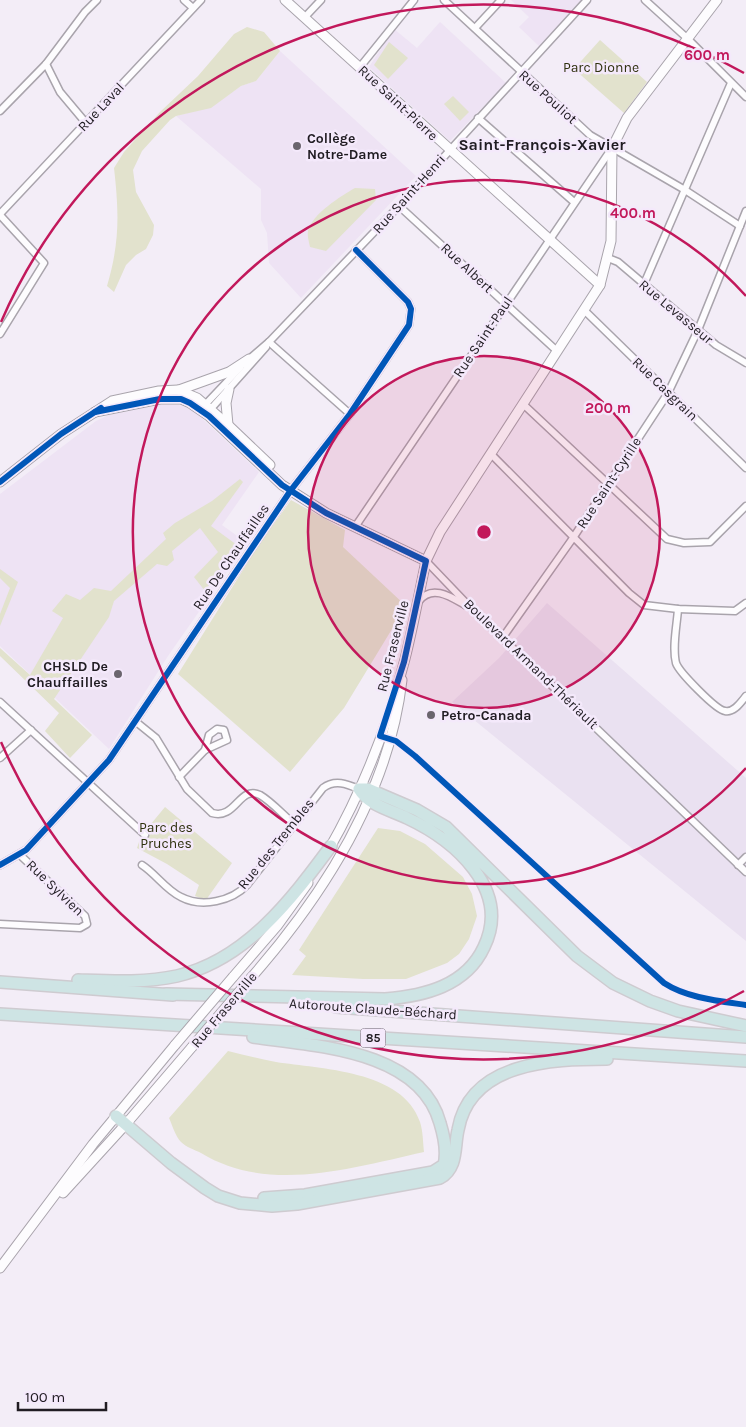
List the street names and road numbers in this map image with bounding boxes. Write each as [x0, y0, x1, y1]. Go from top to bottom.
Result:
street label: Rue Saint-Pierre [355, 62, 441, 144]
street label: Rue Pouliot [515, 66, 581, 128]
street label: Rue Laval [74, 79, 128, 135]
street label: Rue Saint-Henri [369, 151, 449, 237]
street label: Rue Albert [437, 240, 497, 296]
street label: Rue Levasseur [635, 276, 717, 349]
street label: Rue Saint-Paul [450, 293, 516, 381]
street label: Rue Casgrain [629, 354, 701, 424]
street label: Rue Saint-Cyrille [573, 434, 645, 532]
street label: Rue De Chauffailles [189, 501, 273, 613]
street label: Boulevard Armand-Thériault [460, 595, 602, 733]
street label: Rue Fraserville [373, 599, 413, 693]
street label: Rue des Trembles [234, 795, 318, 893]
street label: Rue Sylvien [23, 856, 87, 920]
street label: Rue Fraserville [187, 969, 261, 1051]
street label: Autoroute Claude-Béchard [289, 995, 457, 1023]
road number: 85 [360, 1028, 386, 1048]

